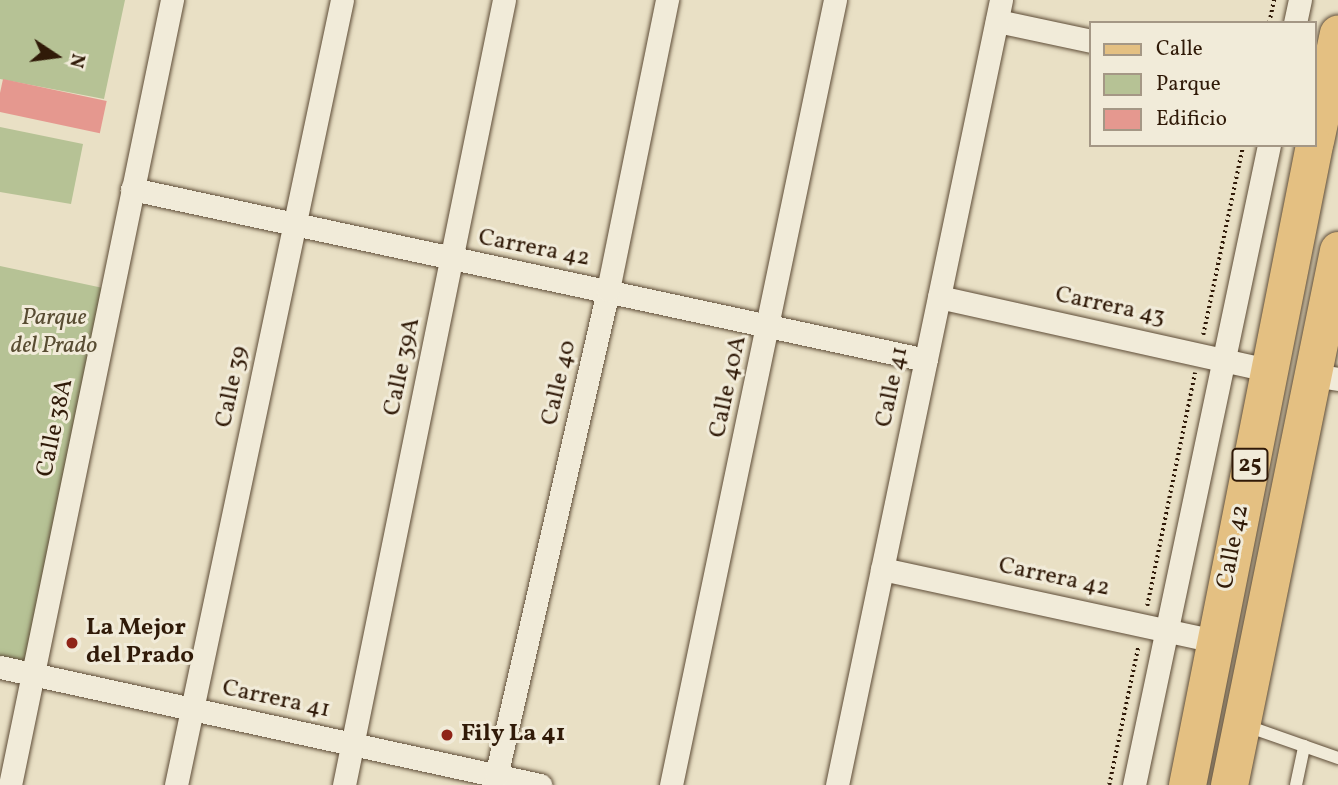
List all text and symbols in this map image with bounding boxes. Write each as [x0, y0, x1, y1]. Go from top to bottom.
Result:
north arrow [21, 21, 91, 91]
legend [1090, 21, 1317, 147]
text: Calle [1156, 35, 1203, 64]
text: N [62, 51, 91, 70]
text: Parque [1156, 70, 1221, 99]
text: Edificio [1156, 105, 1227, 134]
street label: Carrera 42 [476, 224, 592, 274]
street label: Carrera 43 [1052, 281, 1168, 333]
park label: Parque del Prado [11, 305, 97, 361]
street label: Calle 39A [379, 315, 427, 419]
street label: Calle 40A [704, 333, 754, 441]
street label: Calle 40 [536, 338, 584, 428]
street label: Calle 39 [210, 344, 256, 430]
street label: Calle 41 [870, 344, 916, 430]
street label: Calle 38A [32, 376, 80, 480]
road number: 25 [1231, 446, 1269, 485]
street label: Calle 42 [1212, 502, 1256, 592]
street label: Carrera 42 [996, 552, 1112, 604]
place label: La Mejor del Prado [86, 615, 194, 671]
marker: La Mejor del Prado [64, 635, 80, 651]
street label: Carrera 41 [219, 675, 333, 725]
place label: Fily La 41 [461, 721, 566, 749]
marker: Fily La 41 [439, 727, 455, 743]

